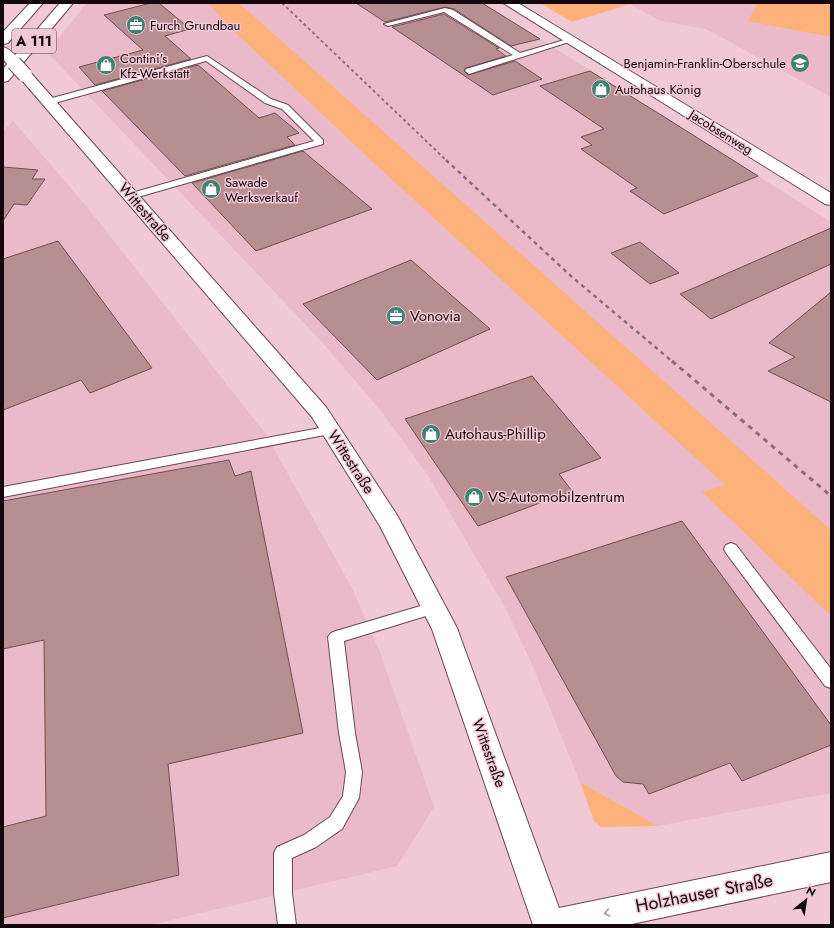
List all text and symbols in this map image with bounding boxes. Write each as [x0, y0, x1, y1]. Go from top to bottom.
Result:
office icon: Furch Grundbau [125, 14, 147, 36]
place label: Furch Grundbau [150, 16, 240, 35]
road number: A 111 [12, 29, 56, 53]
place label: Contini's Kfz-Werkstatt [120, 49, 190, 83]
school or university icon: Benjamin-Franklin-Oberschule [789, 52, 811, 74]
shop icon: Contini's Kfz-Werkstatt [95, 54, 117, 76]
place label: Benjamin-Franklin-Oberschule [624, 54, 786, 73]
shop icon: Autohaus König [590, 78, 612, 100]
place label: Autohaus König [615, 80, 701, 99]
street label: Jacobsenweg [684, 104, 756, 159]
place label: Sawade Werksverkauf [225, 173, 298, 207]
street label: Wittestraße [113, 178, 177, 247]
shop icon: Sawade Werksverkauf [200, 178, 222, 200]
office icon: Vonovia [385, 305, 407, 327]
place label: Vonovia [410, 305, 460, 327]
shop icon: Autohaus-Phillip [420, 423, 442, 445]
place label: Autohaus-Phillip [445, 423, 546, 445]
street label: Wittestraße [322, 426, 380, 498]
shop icon: VS-Automobilzentrum [463, 486, 485, 508]
place label: VS-Automobilzentrum [488, 486, 625, 508]
street label: Wittestraße [466, 715, 512, 791]
street label: Holzhauser Straße [633, 867, 775, 919]
north arrow [786, 880, 826, 920]
text: N [803, 882, 819, 900]
one-way arrow [604, 908, 610, 916]

